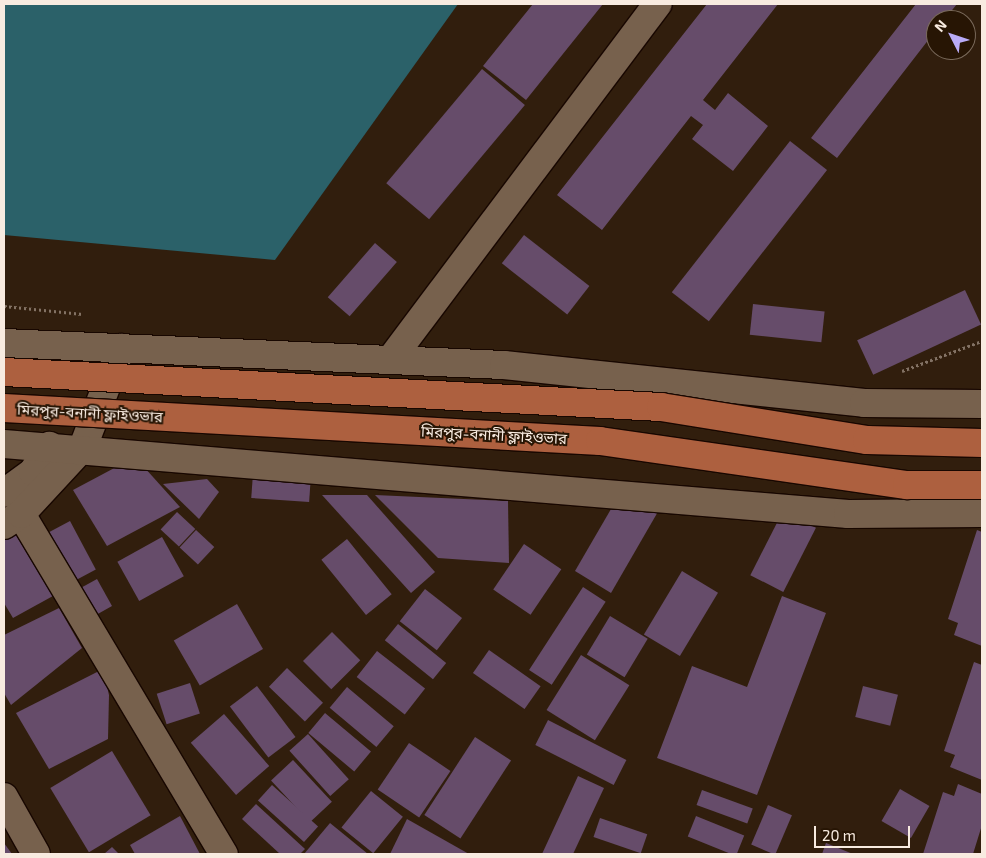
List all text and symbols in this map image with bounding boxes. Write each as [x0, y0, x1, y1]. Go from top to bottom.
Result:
north arrow [926, 10, 976, 60]
text: N [930, 16, 950, 35]
street label: মিরপুর-বনানী ফ্লাইওভার [17, 400, 163, 426]
street label: মিরপুর-বনানী ফ্লাইওভার [421, 422, 567, 448]
scale bar [816, 816, 912, 848]
text: 20 m [822, 826, 856, 844]

